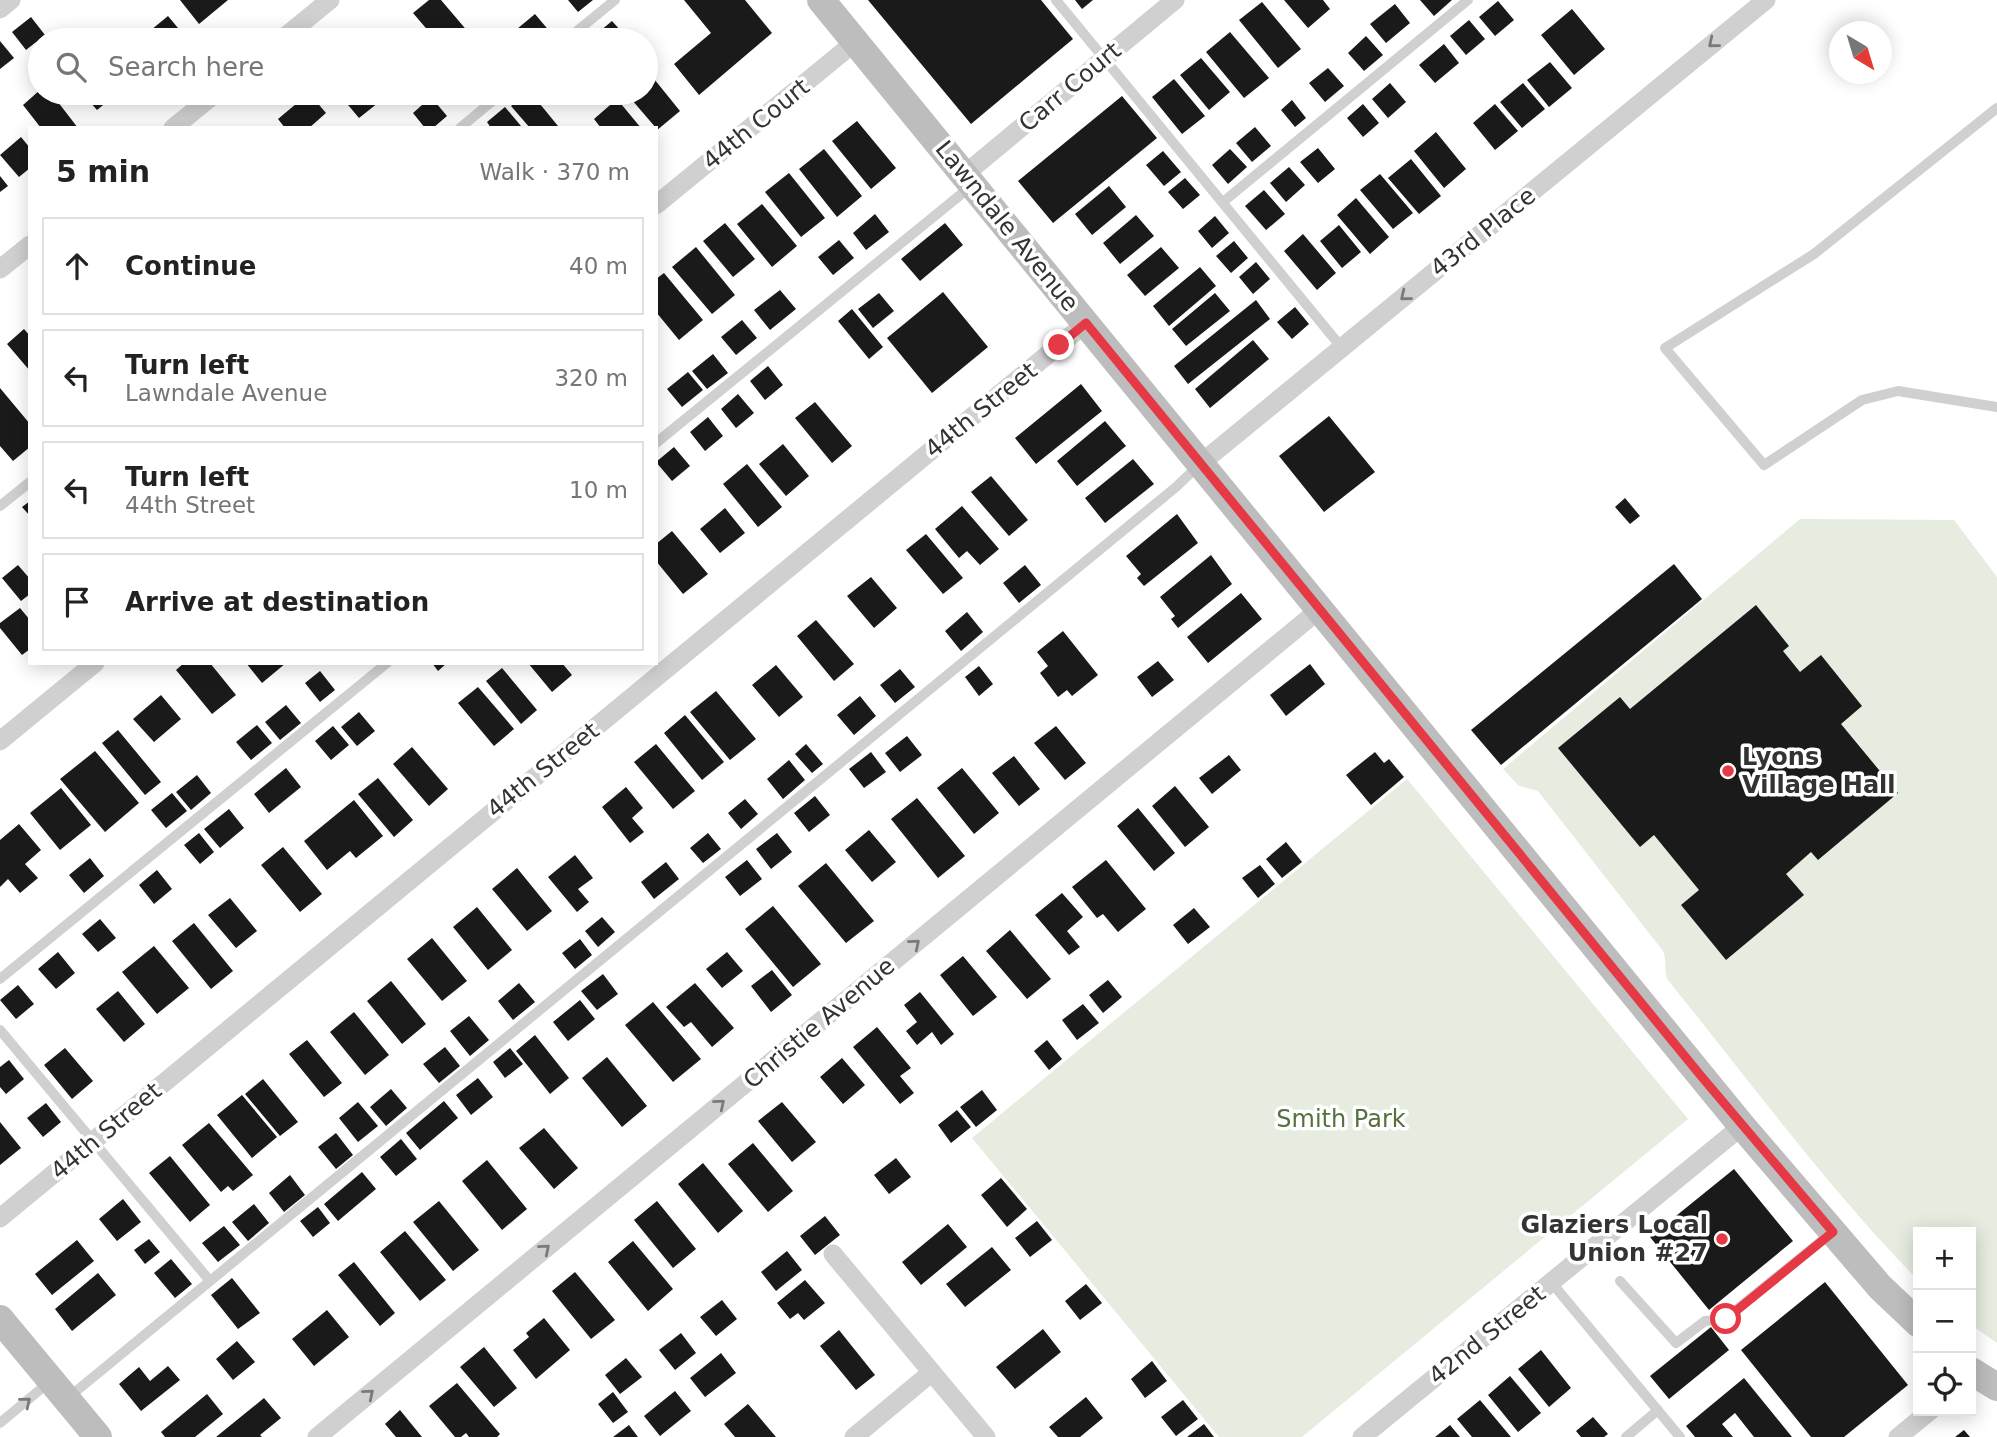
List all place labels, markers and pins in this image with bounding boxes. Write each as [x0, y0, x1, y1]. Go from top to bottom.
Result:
place label: Lyons Village Hall [1742, 743, 1896, 799]
marker: Lyons Village Hall [1720, 763, 1736, 779]
place label: Glaziers Local Union #27 [1521, 1211, 1708, 1267]
marker: Glaziers Local Union #27 [1714, 1231, 1730, 1247]

